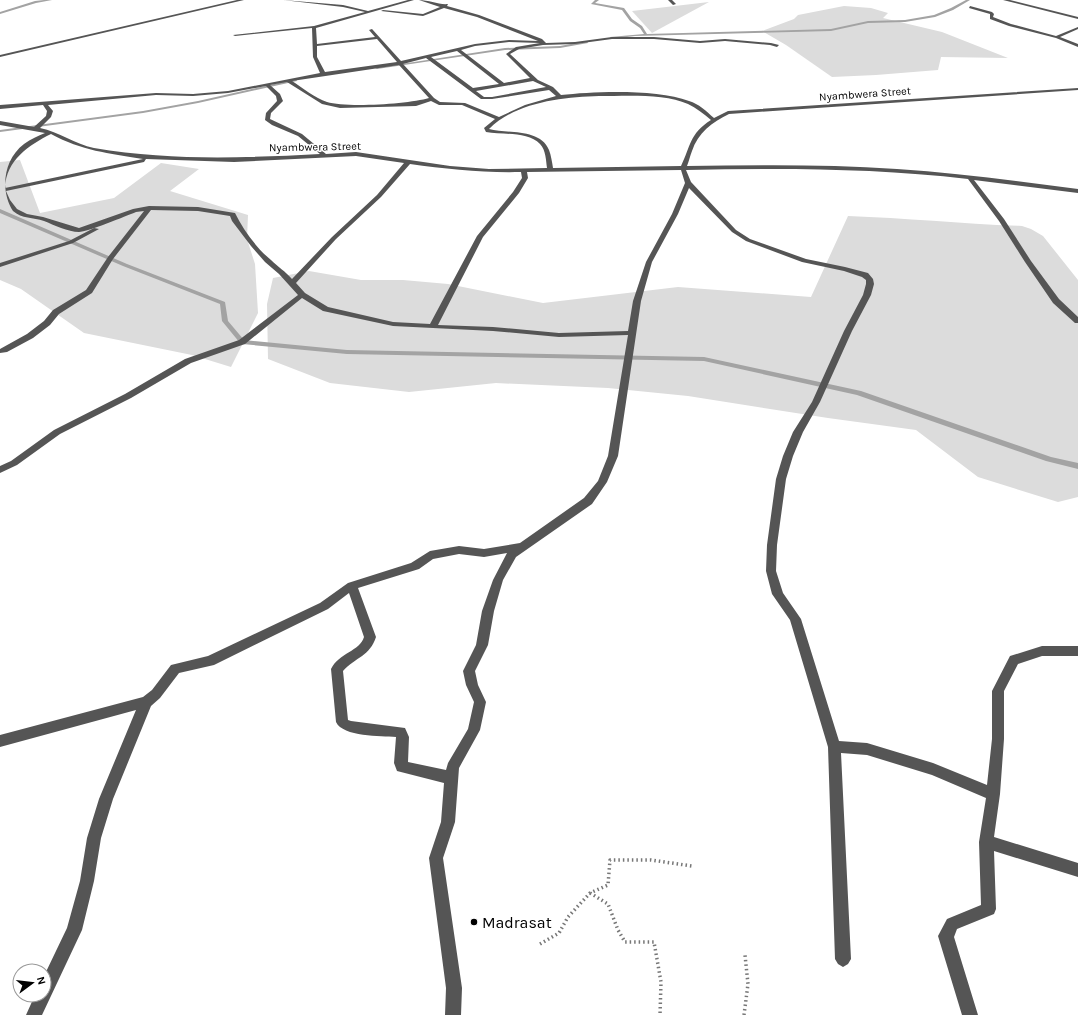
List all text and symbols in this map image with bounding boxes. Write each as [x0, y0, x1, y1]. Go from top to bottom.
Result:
street label: Nyambwera Street [819, 84, 911, 104]
street label: Nyambwera Street [269, 140, 361, 154]
place label: Madrasat [482, 913, 552, 932]
marker: Madrasat [469, 917, 479, 927]
north arrow [12, 963, 52, 1003]
text: N [34, 975, 48, 986]

